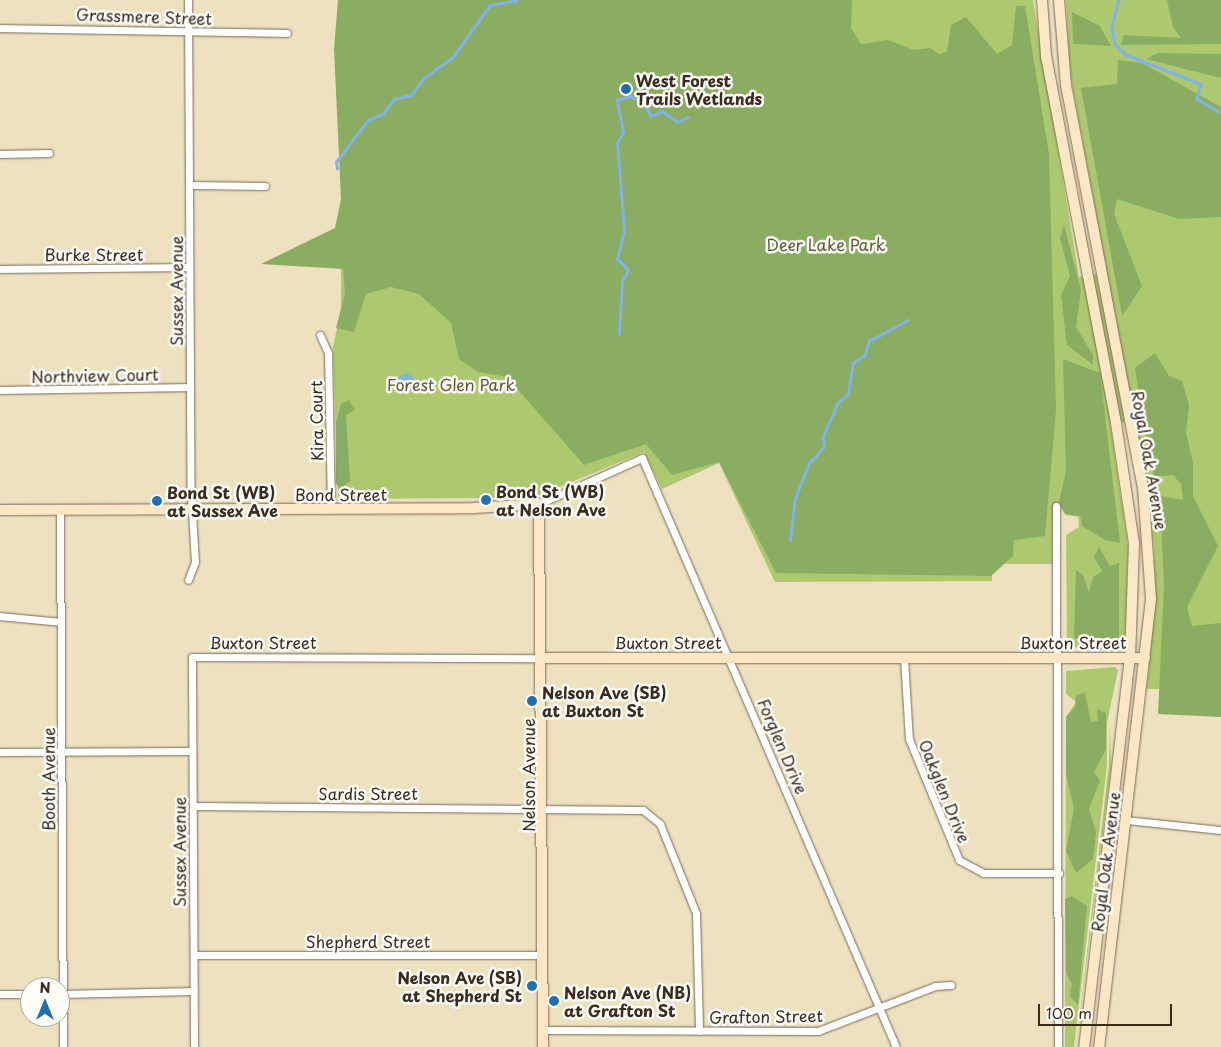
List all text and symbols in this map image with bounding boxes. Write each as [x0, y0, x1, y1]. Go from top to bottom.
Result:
street label: Grassmere Street [75, 4, 213, 28]
place label: West Forest Trails Wetlands [636, 70, 762, 108]
marker: West Forest Trails Wetlands [620, 83, 632, 95]
park label: Deer Lake Park [766, 234, 886, 254]
street label: Sussex Avenue [166, 235, 186, 347]
street label: Burke Street [45, 244, 143, 264]
street label: Northview Court [32, 364, 158, 386]
park label: Forest Glen Park [386, 374, 516, 394]
street label: Kira Court [306, 380, 326, 462]
street label: Royal Oak Avenue [1128, 389, 1172, 531]
place label: Bond St (WB) at Nelson Ave [496, 481, 607, 519]
place label: Bond St (WB) at Sussex Ave [167, 482, 279, 520]
street label: Bond Street [295, 484, 387, 504]
marker: Bond St (WB) at Nelson Ave [480, 494, 492, 506]
marker: Bond St (WB) at Sussex Ave [151, 495, 163, 507]
street label: Buxton Street [210, 632, 316, 652]
street label: Buxton Street [615, 632, 721, 652]
street label: Buxton Street [1020, 632, 1126, 652]
place label: Nelson Ave (SB) at Buxton St [542, 682, 668, 720]
marker: Nelson Ave (SB) at Buxton St [526, 695, 538, 707]
street label: Forglen Drive [754, 695, 812, 797]
street label: Nelson Avenue [518, 719, 538, 831]
street label: Booth Avenue [38, 726, 58, 832]
street label: Oakglen Drive [915, 736, 975, 846]
street label: Sardis Street [318, 783, 418, 803]
street label: Royal Oak Avenue [1087, 791, 1123, 933]
street label: Sussex Avenue [169, 796, 189, 908]
street label: Shepherd Street [305, 931, 431, 951]
place label: Nelson Ave (SB) at Shepherd St [396, 967, 522, 1005]
north arrow [20, 977, 70, 1027]
text: N [39, 977, 51, 998]
marker: Nelson Ave (SB) at Shepherd St [526, 980, 538, 992]
place label: Nelson Ave (NB) at Grafton St [564, 982, 692, 1020]
scale bar [1041, 994, 1175, 1026]
marker: Nelson Ave (NB) at Grafton St [548, 995, 560, 1007]
text: 100 m [1046, 1001, 1092, 1024]
street label: Grafton Street [709, 1005, 823, 1027]

